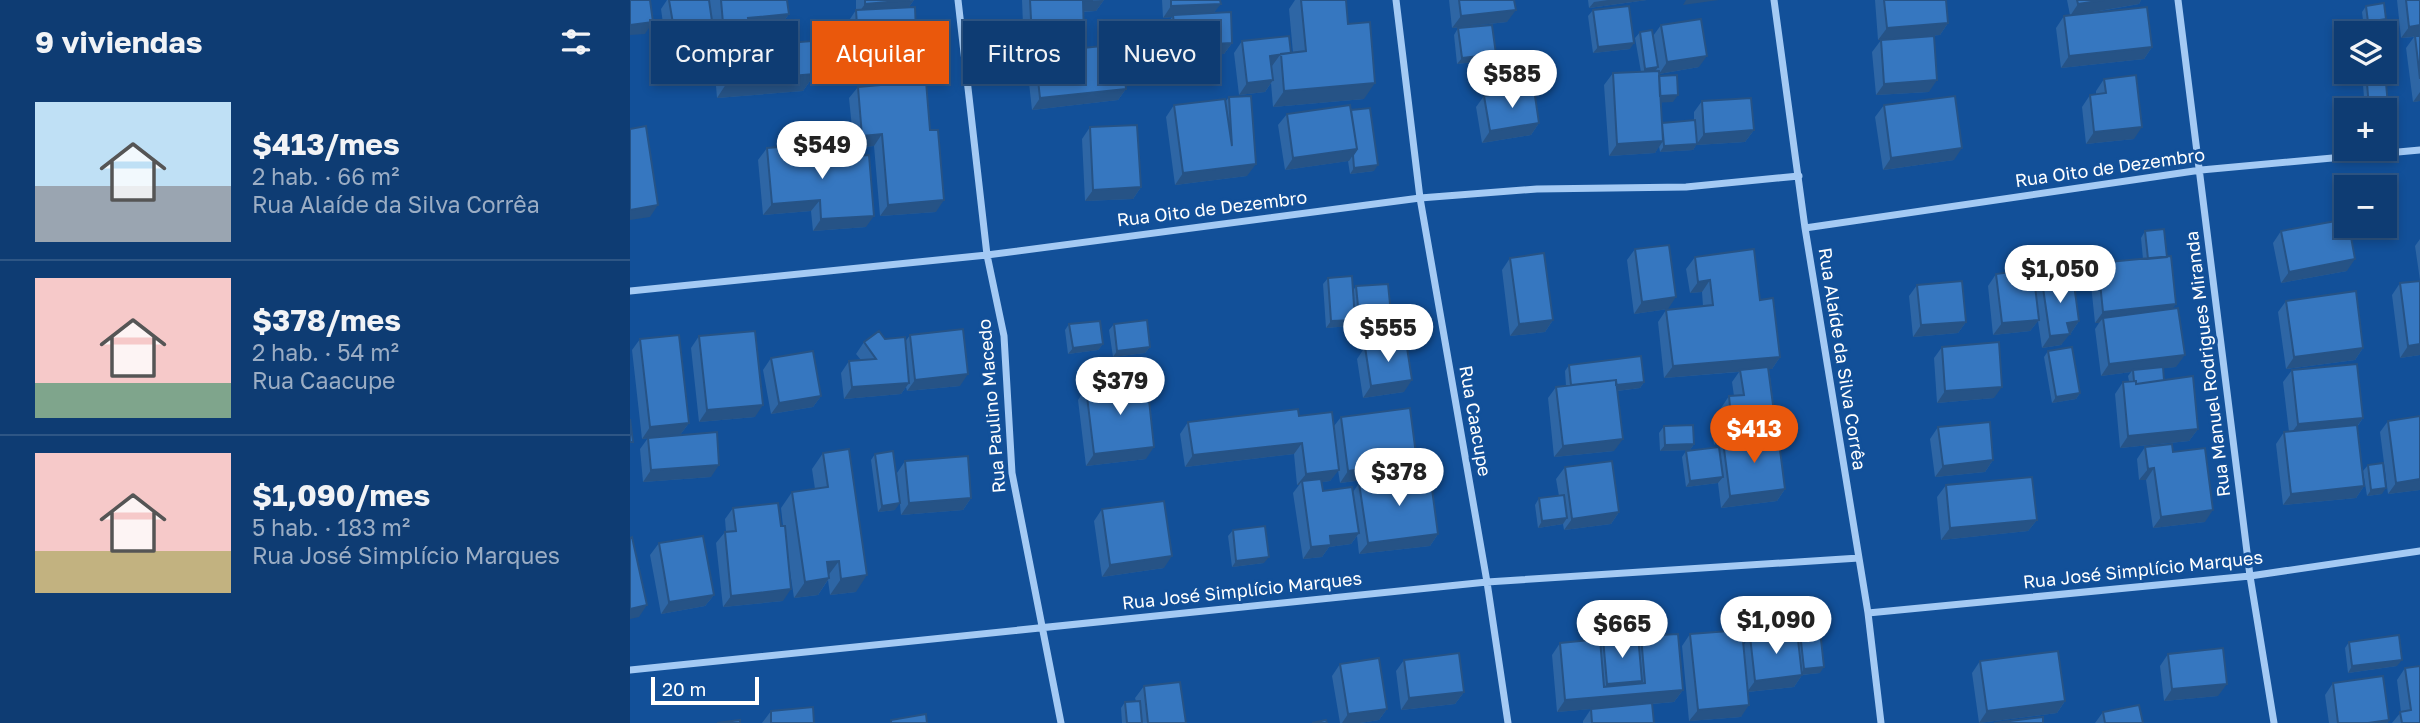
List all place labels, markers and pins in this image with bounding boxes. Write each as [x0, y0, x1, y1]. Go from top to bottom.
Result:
pin: $585 [1471, 50, 1553, 110]
pin: $549 [781, 122, 863, 181]
pin: $1,050 [2003, 246, 2117, 305]
pin: $555 [1347, 304, 1429, 364]
pin: $379 [1079, 358, 1161, 417]
pin: $413 [1713, 406, 1795, 465]
pin: $378 [1358, 448, 1440, 508]
pin: $1,090 [1719, 596, 1833, 656]
pin: $665 [1581, 600, 1663, 660]

